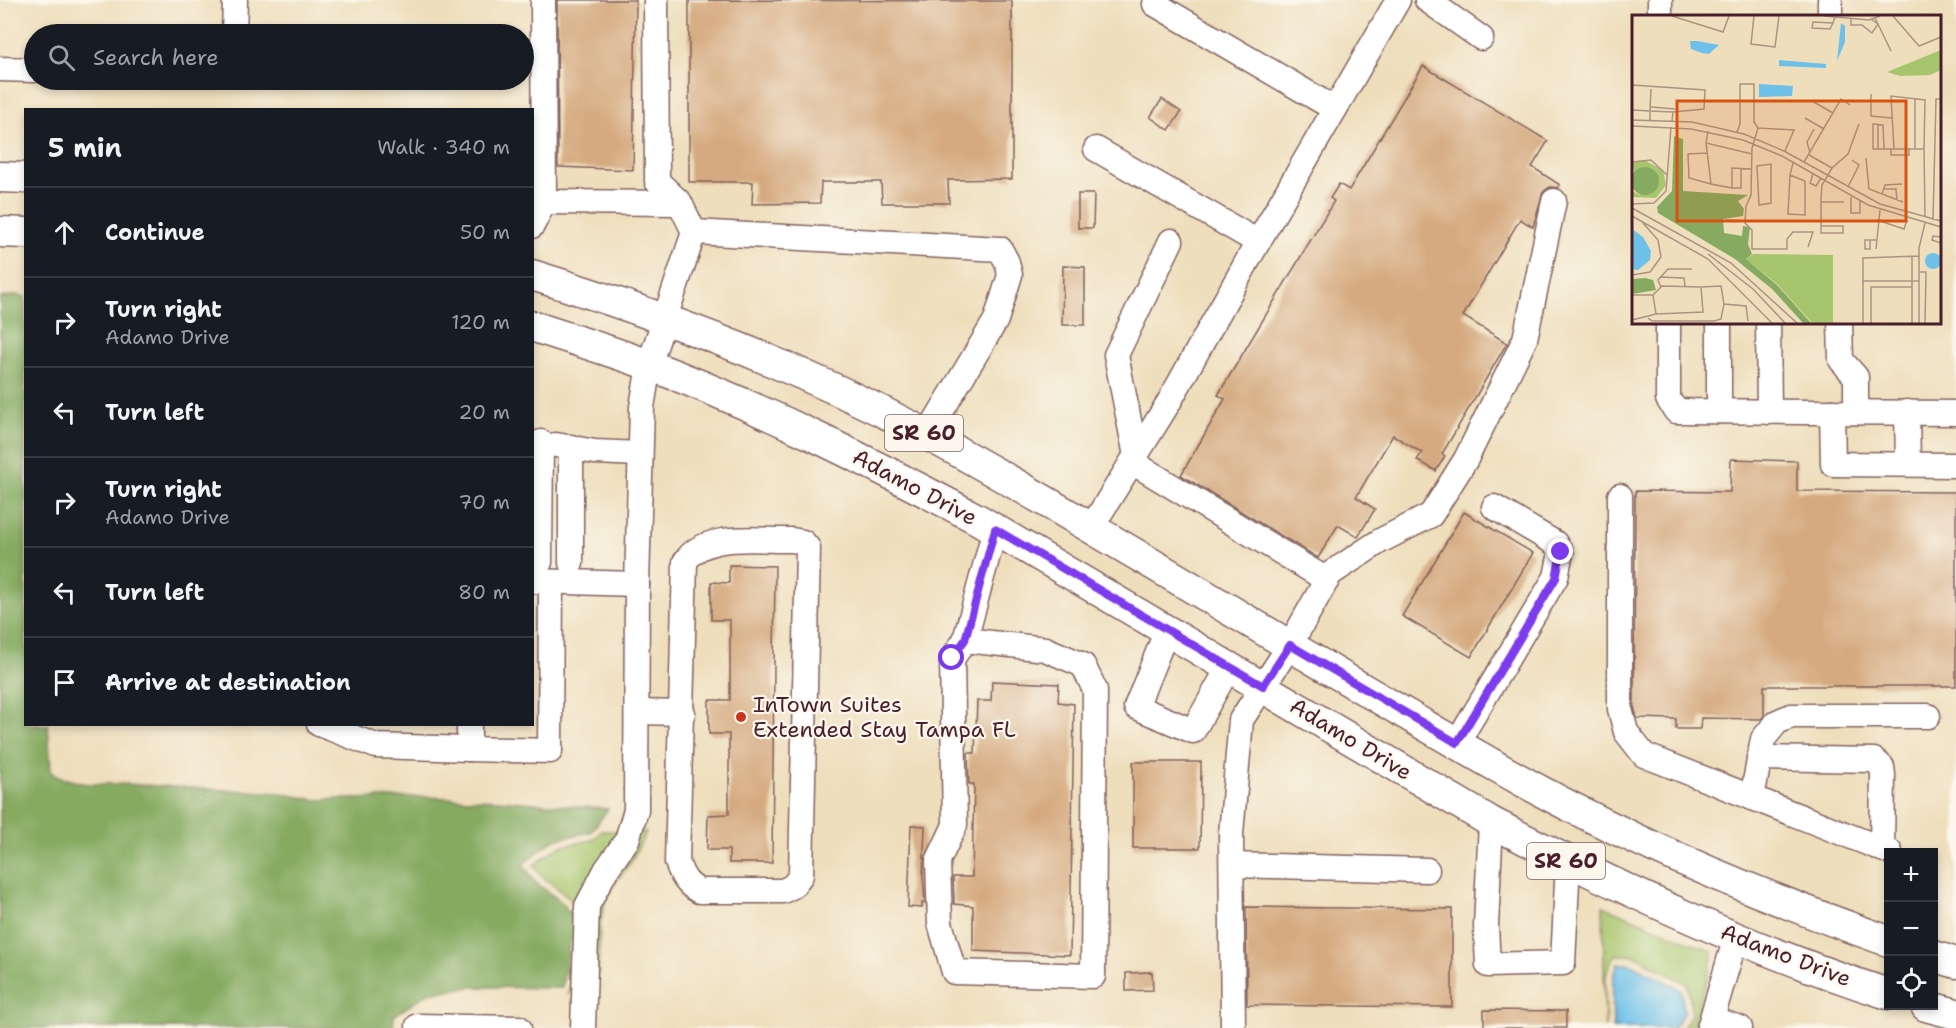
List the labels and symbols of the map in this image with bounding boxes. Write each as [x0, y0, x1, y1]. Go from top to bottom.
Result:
inset map [1632, 15, 1941, 324]
road number: SR 60 [885, 415, 963, 451]
street label: Adamo Drive [848, 442, 982, 532]
route end [1547, 538, 1573, 564]
route start [938, 644, 964, 670]
place label: InTown Suites Extended Stay Tampa FL [753, 690, 1016, 744]
street label: Adamo Drive [1285, 691, 1417, 787]
marker: InTown Suites Extended Stay Tampa FL [734, 710, 748, 724]
road number: SR 60 [1527, 843, 1605, 879]
street label: Adamo Drive [1717, 917, 1855, 993]

